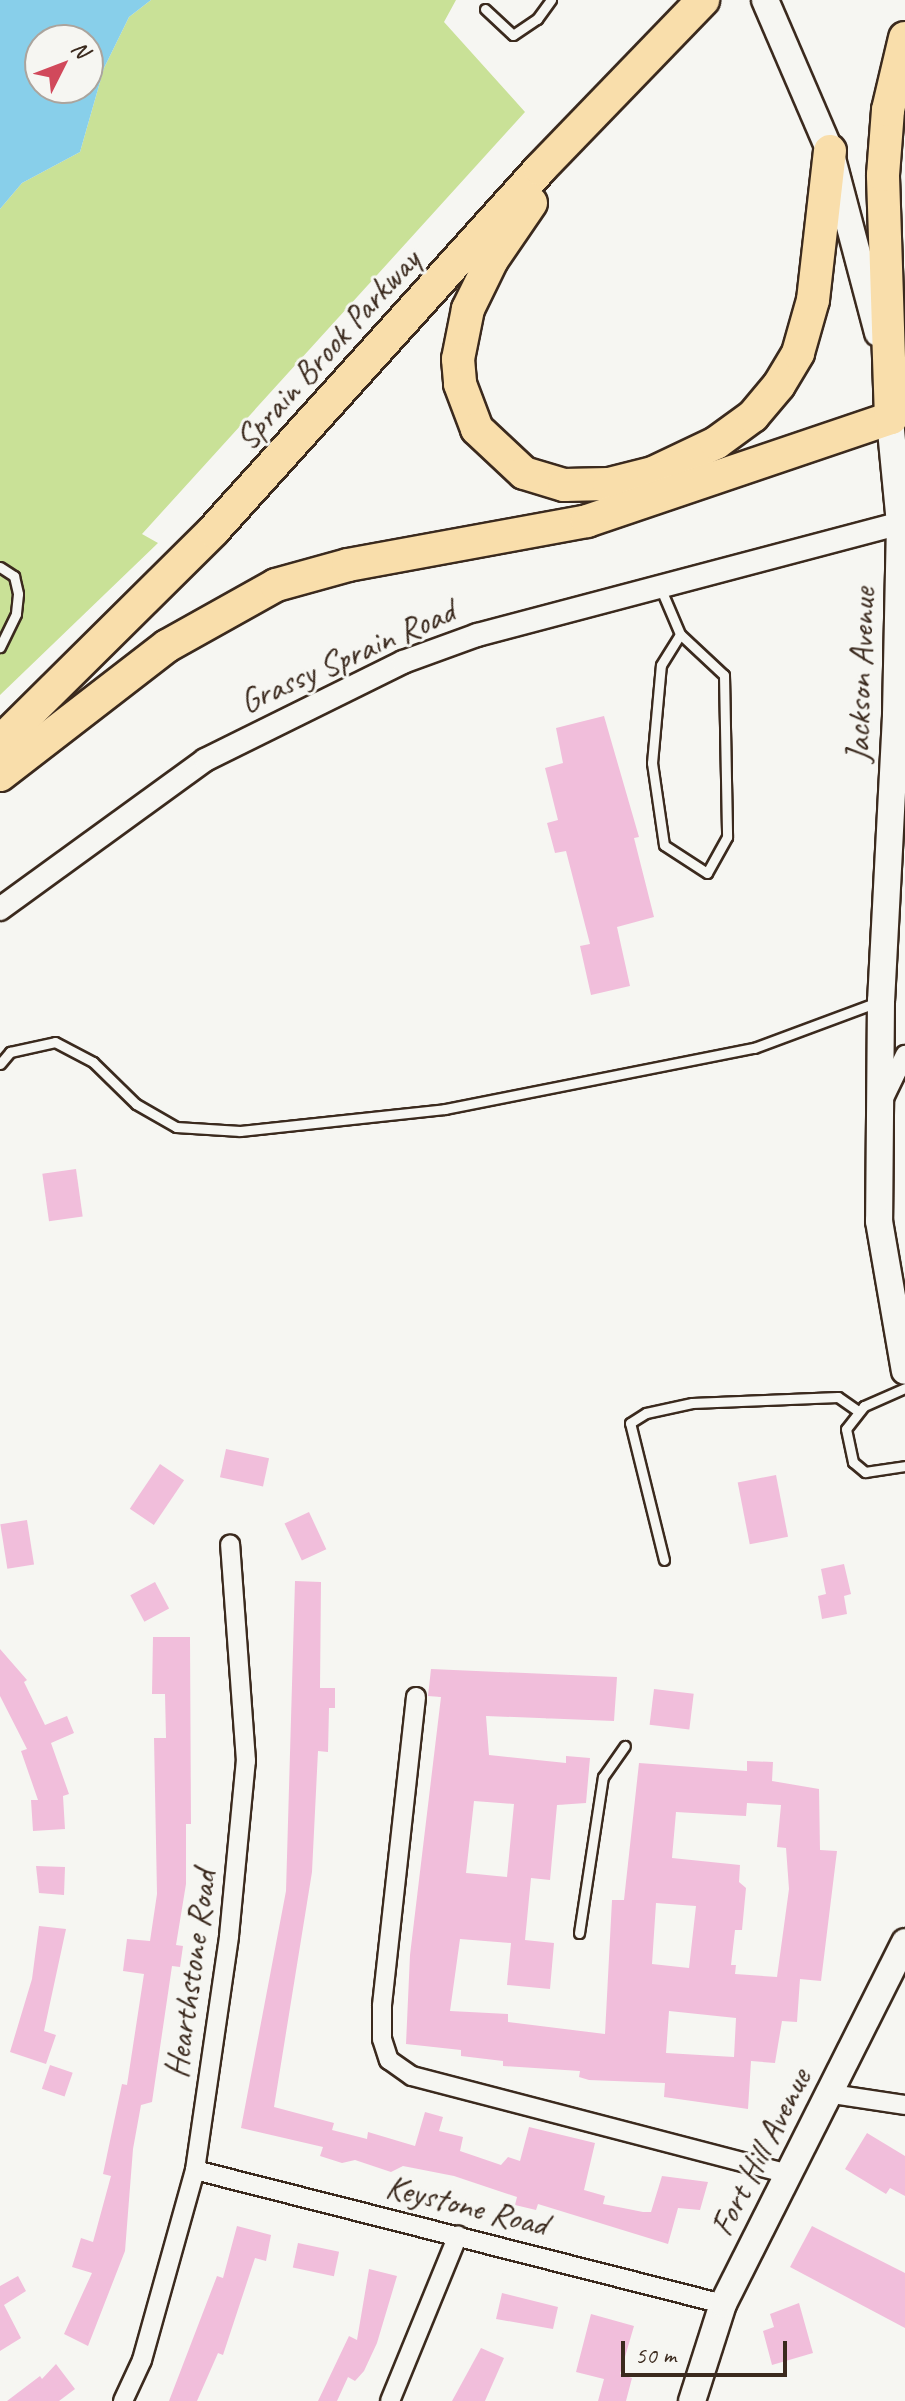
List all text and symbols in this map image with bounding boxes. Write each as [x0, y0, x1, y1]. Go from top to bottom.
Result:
north arrow [24, 24, 104, 104]
text: N [65, 35, 95, 64]
street label: Sprain Brook Parkway [226, 240, 428, 458]
street label: Jackson Avenue [837, 587, 883, 763]
street label: Grassy Sprain Road [234, 591, 460, 721]
street label: Hearthstone Road [155, 1868, 225, 2080]
street label: Fort Hill Avenue [700, 2062, 820, 2242]
street label: Keystone Road [382, 2165, 552, 2245]
scale bar [625, 2325, 791, 2375]
text: 50 m [635, 2340, 676, 2370]

